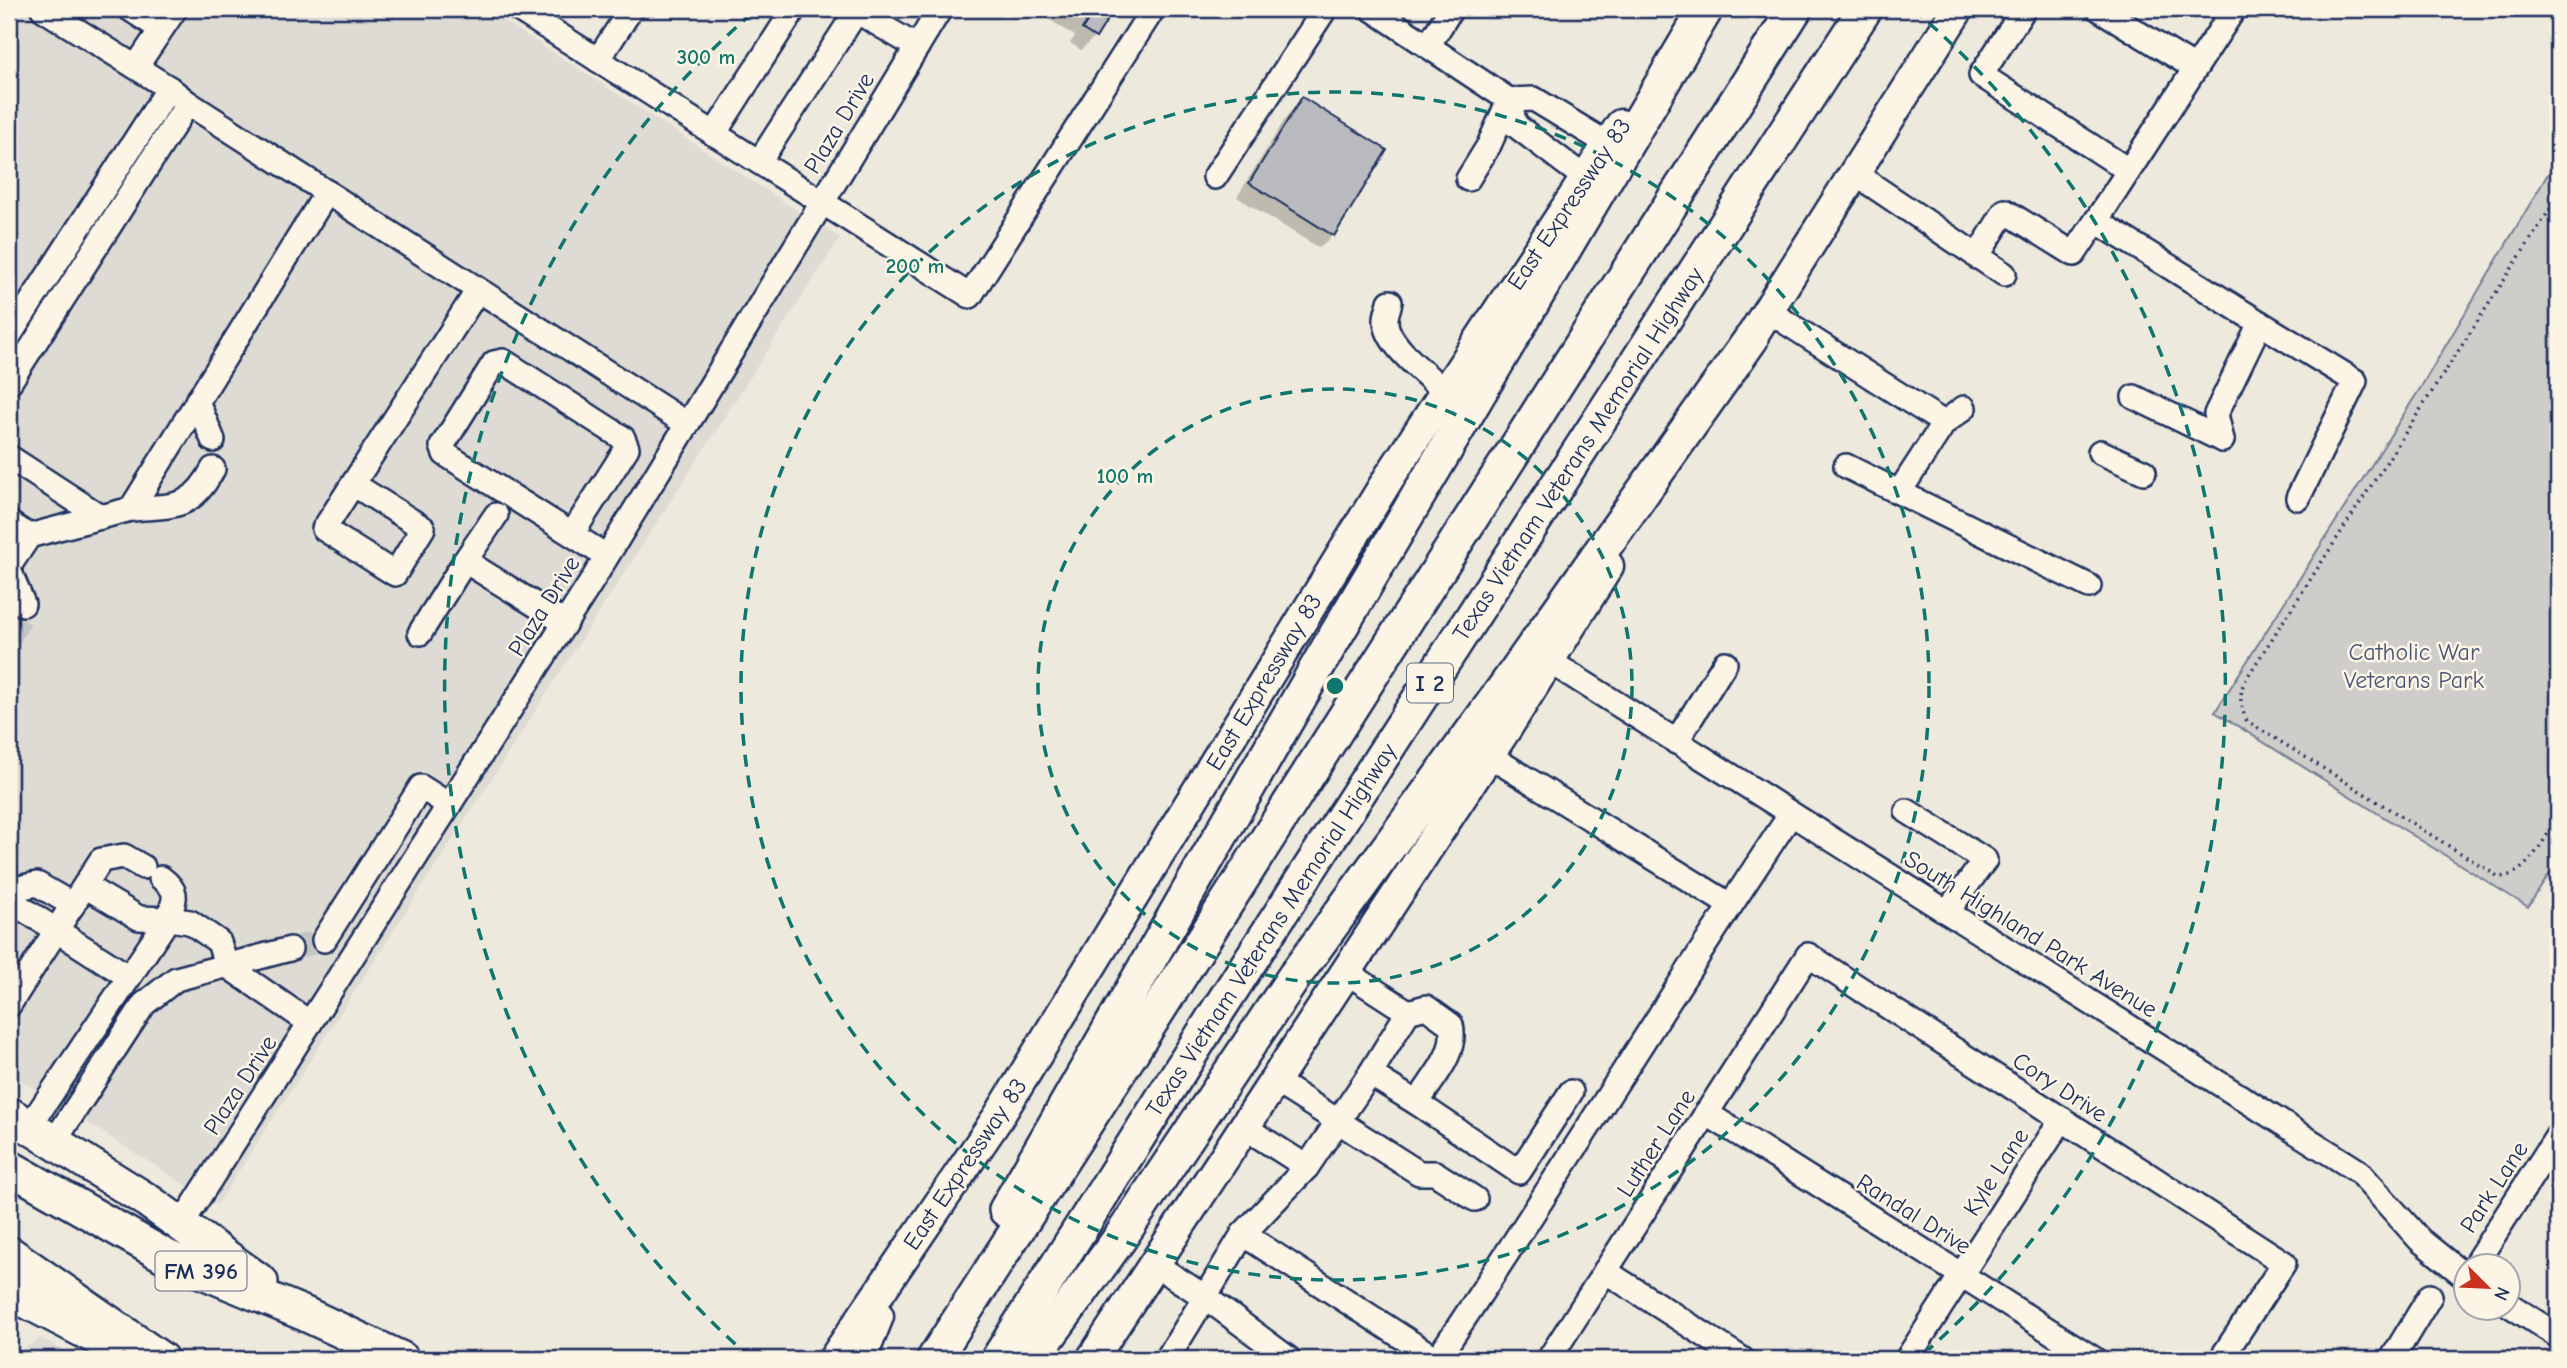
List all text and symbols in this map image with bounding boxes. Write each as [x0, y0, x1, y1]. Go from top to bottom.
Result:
text: 300 m [677, 45, 735, 69]
street label: Plaza Drive [798, 67, 880, 179]
street label: East Expressway 83 [1501, 113, 1637, 295]
text: 200 m [886, 254, 944, 278]
street label: Texas Vietnam Veterans Memorial Highway [1447, 262, 1710, 646]
text: 100 m [1097, 464, 1153, 488]
street label: Plaza Drive [502, 551, 586, 661]
street label: East Expressway 83 [1200, 589, 1328, 775]
park label: Catholic War Veterans Park [2344, 638, 2485, 694]
road number: I 2 [1407, 664, 1453, 702]
centre of rings [1323, 674, 1347, 698]
street label: Texas Vietnam Veterans Memorial Highway [1140, 738, 1403, 1122]
street label: South Highland Park Avenue [1899, 844, 2163, 1024]
street label: Plaza Drive [197, 1030, 283, 1140]
street label: Cory Drive [2007, 1046, 2113, 1128]
street label: East Expressway 83 [897, 1073, 1033, 1255]
street label: Luther Lane [1611, 1084, 1701, 1202]
street label: Kyle Lane [1957, 1123, 2035, 1221]
street label: Park Lane [2454, 1136, 2534, 1238]
street label: Randal Drive [1852, 1168, 1976, 1260]
road number: FM 396 [156, 1252, 246, 1290]
north arrow [2452, 1252, 2522, 1322]
text: N [2489, 1283, 2514, 1304]

